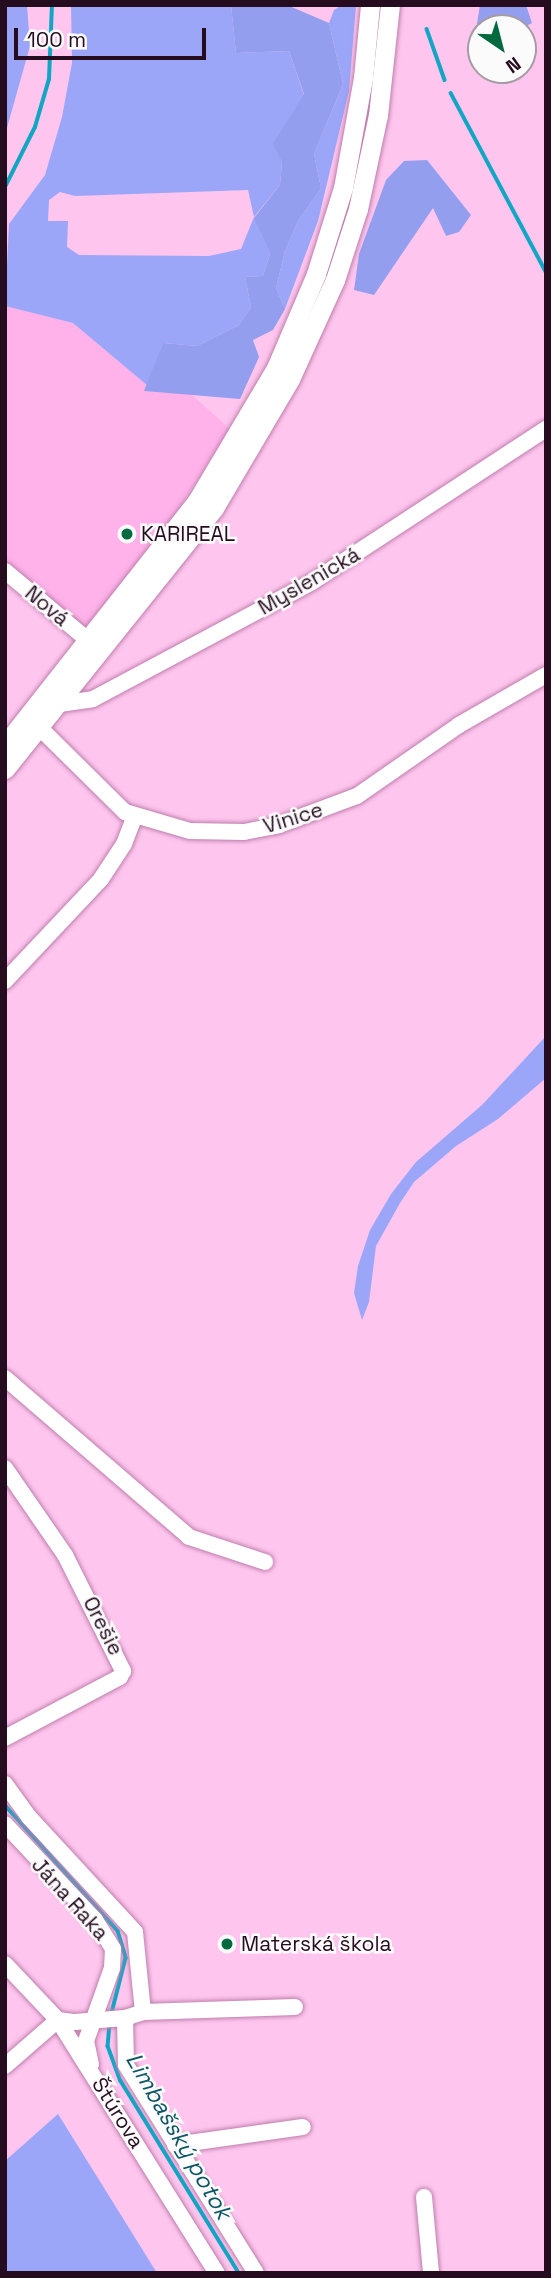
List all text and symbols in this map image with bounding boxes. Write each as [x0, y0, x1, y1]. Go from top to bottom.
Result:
scale bar [18, 14, 210, 58]
north arrow [467, 14, 537, 84]
text: 100 m [27, 26, 86, 53]
text: N [501, 51, 526, 79]
place label: KARIREAL [141, 521, 235, 547]
marker: KARIREAL [119, 526, 135, 542]
street label: Myslenická [254, 542, 364, 620]
street label: Nová [20, 580, 74, 632]
street label: Vinice [260, 797, 326, 839]
street label: Orešie [78, 1592, 128, 1660]
street label: Jána Raka [26, 1852, 114, 1946]
place label: Materská škola [241, 1931, 392, 1957]
marker: Materská škola [219, 1936, 235, 1952]
water label: Limbašský potok [120, 2048, 238, 2224]
street label: Štúrova [87, 2073, 149, 2153]

